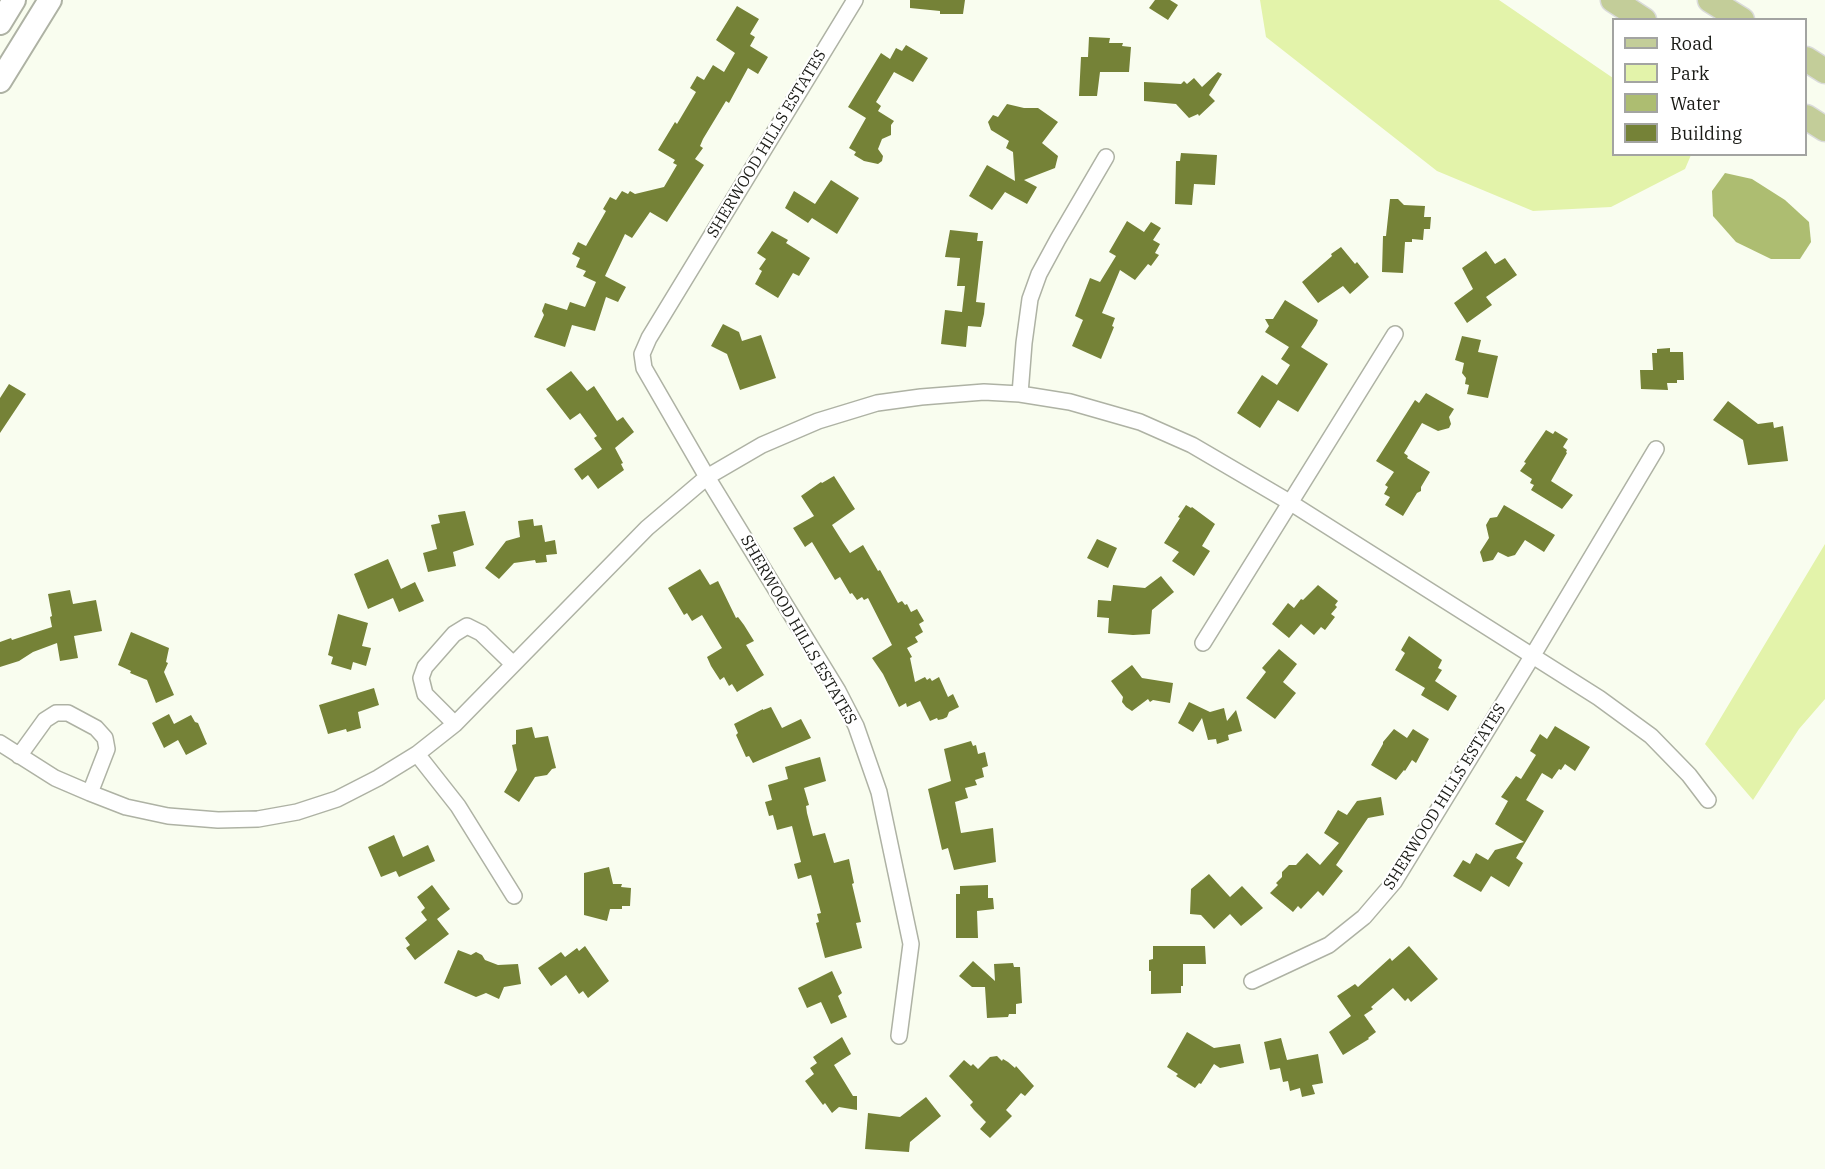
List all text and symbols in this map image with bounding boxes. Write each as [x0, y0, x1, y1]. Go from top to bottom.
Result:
legend [1612, 18, 1807, 156]
text: Road [1670, 32, 1713, 55]
street label: SHERWOOD HILLS ESTATES [703, 47, 831, 241]
text: Park [1670, 62, 1709, 85]
text: Water [1670, 92, 1720, 115]
text: Building [1670, 122, 1742, 145]
street label: SHERWOOD HILLS ESTATES [736, 532, 860, 728]
street label: SHERWOOD HILLS ESTATES [1380, 701, 1510, 893]

